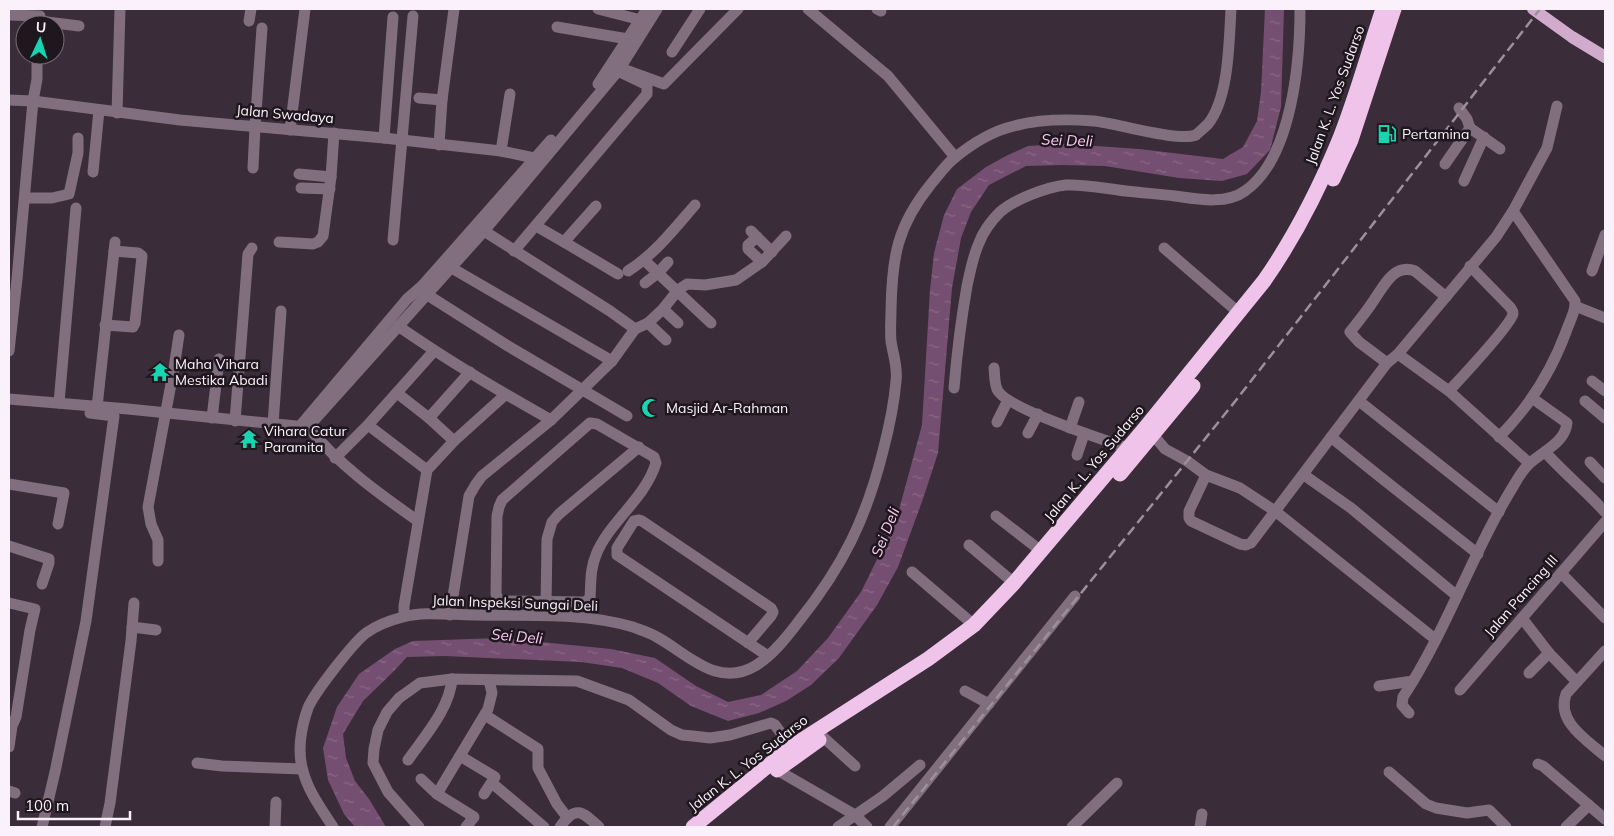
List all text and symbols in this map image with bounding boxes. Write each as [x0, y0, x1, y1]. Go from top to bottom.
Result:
north arrow [15, 15, 65, 65]
text: U [35, 18, 47, 36]
street label: Jalan K. L. Yos Sudarso [1301, 23, 1369, 167]
street label: Jalan Swadaya [235, 101, 335, 127]
fuel station icon: Pertamina [1376, 123, 1398, 145]
place label: Pertamina [1402, 125, 1469, 143]
water label: Sei Deli [1041, 130, 1093, 150]
place label: Maha Vihara Mestika Abadi [175, 355, 268, 389]
temple icon: Maha Vihara Mestika Abadi [149, 361, 171, 383]
mosque icon: Masjid Ar-Rahman [640, 397, 662, 419]
place label: Masjid Ar-Rahman [666, 399, 788, 417]
street label: Jalan K. L. Yos Sudarso [1040, 401, 1148, 525]
place label: Vihara Catur Paramita [264, 422, 347, 456]
temple icon: Vihara Catur Paramita [238, 428, 260, 450]
water label: Sei Deli [867, 504, 904, 559]
street label: Jalan Pancing III [1480, 551, 1562, 641]
street label: Jalan Inspeksi Sungai Deli [432, 591, 598, 615]
water label: Sei Deli [491, 624, 544, 648]
street label: Jalan K. L. Yos Sudarso [685, 711, 811, 815]
scale bar [18, 788, 130, 820]
text: 100 m [25, 796, 69, 815]

